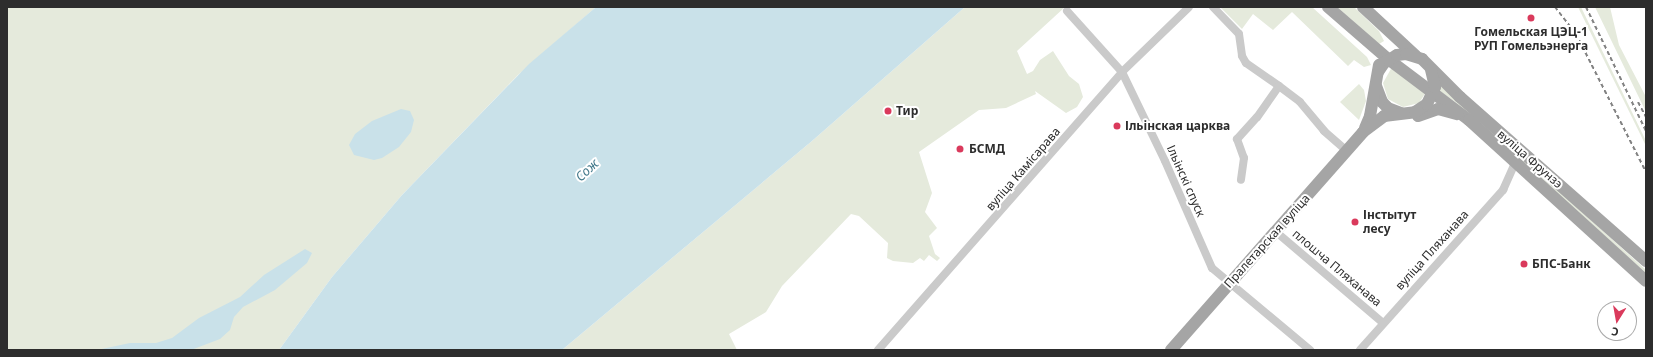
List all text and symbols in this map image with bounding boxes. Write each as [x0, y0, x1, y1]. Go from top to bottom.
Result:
marker: Гомельская ЦЭЦ-1 РУП Гомельэнерга [1526, 13, 1536, 23]
place label: Гомельская ЦЭЦ-1 РУП Гомельэнерга [1474, 25, 1588, 53]
place label: Тир [896, 104, 918, 118]
marker: Тир [883, 106, 893, 116]
place label: Ільінская царква [1125, 119, 1230, 133]
marker: Ільінская царква [1112, 121, 1122, 131]
street label: вуліца Камісарава [983, 124, 1063, 214]
street label: вуліца Фрунзэ [1495, 127, 1565, 191]
place label: БСМД [969, 142, 1005, 156]
marker: БСМД [954, 143, 966, 155]
street label: Ільінскі спуск [1164, 143, 1208, 219]
water label: Сож [572, 155, 602, 185]
street label: Пралетарская вуліца [1221, 191, 1313, 291]
street label: вуліца Пляханава [1392, 207, 1472, 293]
place label: Інстытут лесу [1363, 208, 1416, 236]
marker: Інстытут лесу [1350, 217, 1360, 227]
street label: плошча Пляханава [1290, 227, 1384, 309]
place label: БПС-Банк [1532, 257, 1591, 271]
marker: БПС-Банк [1519, 259, 1529, 269]
north arrow [1597, 301, 1637, 341]
text: С [1610, 324, 1620, 340]

